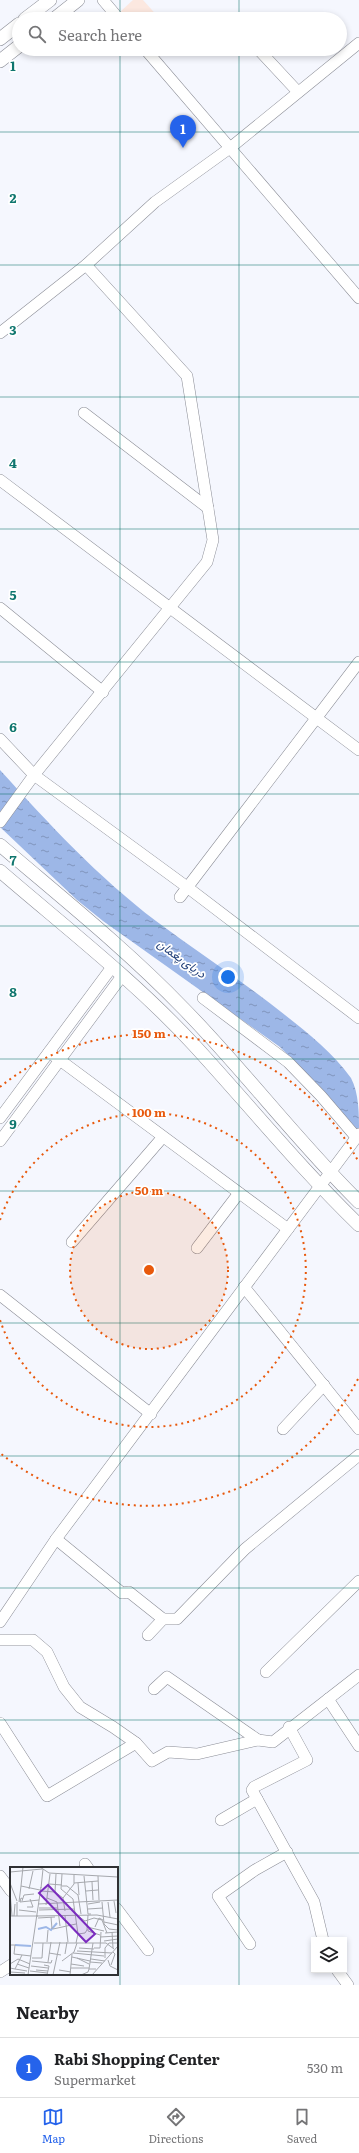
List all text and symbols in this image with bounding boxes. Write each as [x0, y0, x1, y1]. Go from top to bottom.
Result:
search box [12, 12, 347, 56]
icon: search [26, 23, 48, 45]
text: Search here [58, 23, 142, 46]
text: 1 [10, 56, 16, 75]
pin: 1 [170, 115, 196, 148]
text: 2 [10, 188, 17, 207]
text: 3 [9, 320, 17, 339]
text: 4 [9, 453, 17, 472]
text: 5 [9, 585, 17, 604]
text: 6 [9, 717, 17, 736]
text: 7 [9, 850, 17, 869]
water label: دریای پغمان [154, 934, 210, 982]
your location [218, 967, 238, 987]
text: 8 [9, 982, 17, 1001]
text: 150 m [132, 1024, 166, 1042]
text: 100 m [132, 1103, 166, 1121]
text: 9 [9, 1114, 17, 1133]
text: 50 m [135, 1181, 163, 1199]
centre of rings [142, 1263, 156, 1277]
inset map [10, 1867, 118, 1975]
map controls [311, 1937, 347, 1973]
button: layers [311, 1937, 347, 1973]
text: Nearby [16, 1999, 79, 2024]
text: Rabi Shopping Center [54, 2047, 220, 2070]
text: 1 [26, 2058, 32, 2077]
text: 530 m [307, 2058, 343, 2077]
text: Supermarket [54, 2070, 136, 2089]
tab: Map [42, 2106, 65, 2146]
tab: Directions [148, 2106, 203, 2146]
tab: Saved [287, 2106, 317, 2146]

